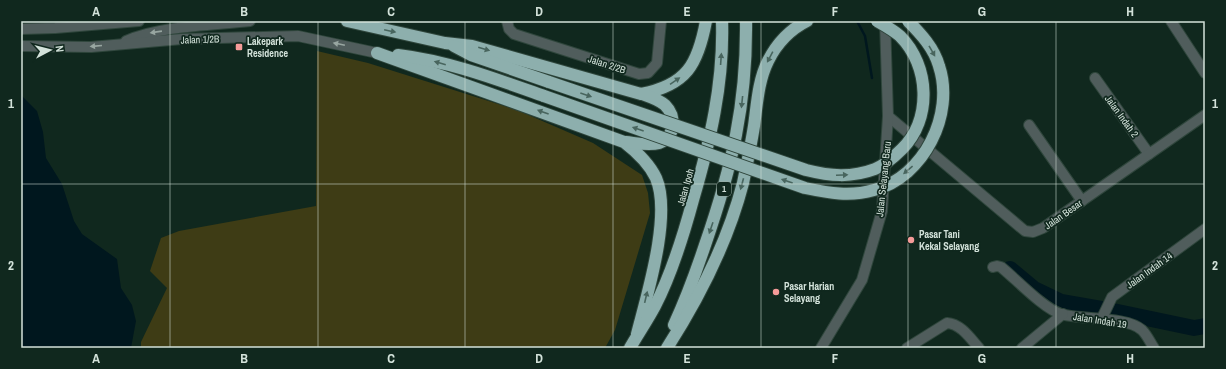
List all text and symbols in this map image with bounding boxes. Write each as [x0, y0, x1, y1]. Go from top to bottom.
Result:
text: A [92, 3, 100, 20]
text: B [240, 3, 248, 20]
text: C [387, 3, 395, 20]
text: D [535, 3, 543, 20]
text: E [683, 3, 691, 20]
text: F [832, 3, 839, 20]
text: G [978, 3, 986, 20]
text: H [1126, 3, 1134, 20]
one-way arrow [384, 28, 397, 34]
one-way arrow [149, 29, 162, 35]
north arrow [30, 30, 70, 70]
street label: Jalan 1/2B [180, 32, 220, 47]
place label: Lakepark Residence [247, 35, 288, 60]
one-way arrow [332, 41, 345, 47]
marker: Lakepark Residence [234, 42, 244, 52]
one-way arrow [90, 43, 102, 50]
text: N [53, 45, 67, 53]
one-way arrow [478, 46, 490, 52]
one-way arrow [929, 46, 936, 57]
street label: Jalan 2/2B [586, 52, 628, 77]
one-way arrow [766, 52, 773, 63]
one-way arrow [718, 53, 725, 65]
one-way arrow [434, 60, 446, 66]
one-way arrow [669, 77, 680, 85]
one-way arrow [580, 92, 592, 98]
street label: Jalan Indah 2 [1102, 93, 1142, 140]
text: 1 [8, 95, 14, 112]
text: 1 [1212, 95, 1218, 112]
one-way arrow [739, 96, 745, 108]
one-way arrow [537, 109, 549, 115]
one-way arrow [631, 126, 643, 132]
street label: Jalan Selayang Baru [873, 141, 894, 217]
one-way arrow [903, 165, 914, 174]
street label: Jalan Ipoh [674, 167, 697, 207]
one-way arrow [836, 172, 848, 179]
one-way arrow [739, 178, 745, 190]
one-way arrow [780, 178, 792, 184]
road number: 1 [717, 182, 731, 196]
street label: Jalan Besar [1042, 197, 1085, 232]
one-way arrow [708, 222, 714, 234]
place label: Pasar Tani Kekal Selayang [919, 228, 979, 253]
marker: Pasar Tani Kekal Selayang [906, 235, 916, 245]
street label: Jalan Indah 14 [1124, 249, 1175, 291]
text: 2 [8, 257, 14, 274]
text: 2 [1212, 257, 1218, 274]
place label: Pasar Harian Selayang [784, 280, 834, 305]
marker: Pasar Harian Selayang [771, 287, 781, 297]
one-way arrow [644, 290, 650, 303]
street label: Jalan Indah 19 [1072, 310, 1128, 331]
text: A [92, 350, 100, 367]
text: B [240, 350, 248, 367]
text: C [387, 350, 395, 367]
text: D [535, 350, 543, 367]
text: E [683, 350, 691, 367]
text: F [832, 350, 839, 367]
text: G [978, 350, 986, 367]
text: H [1126, 350, 1134, 367]

